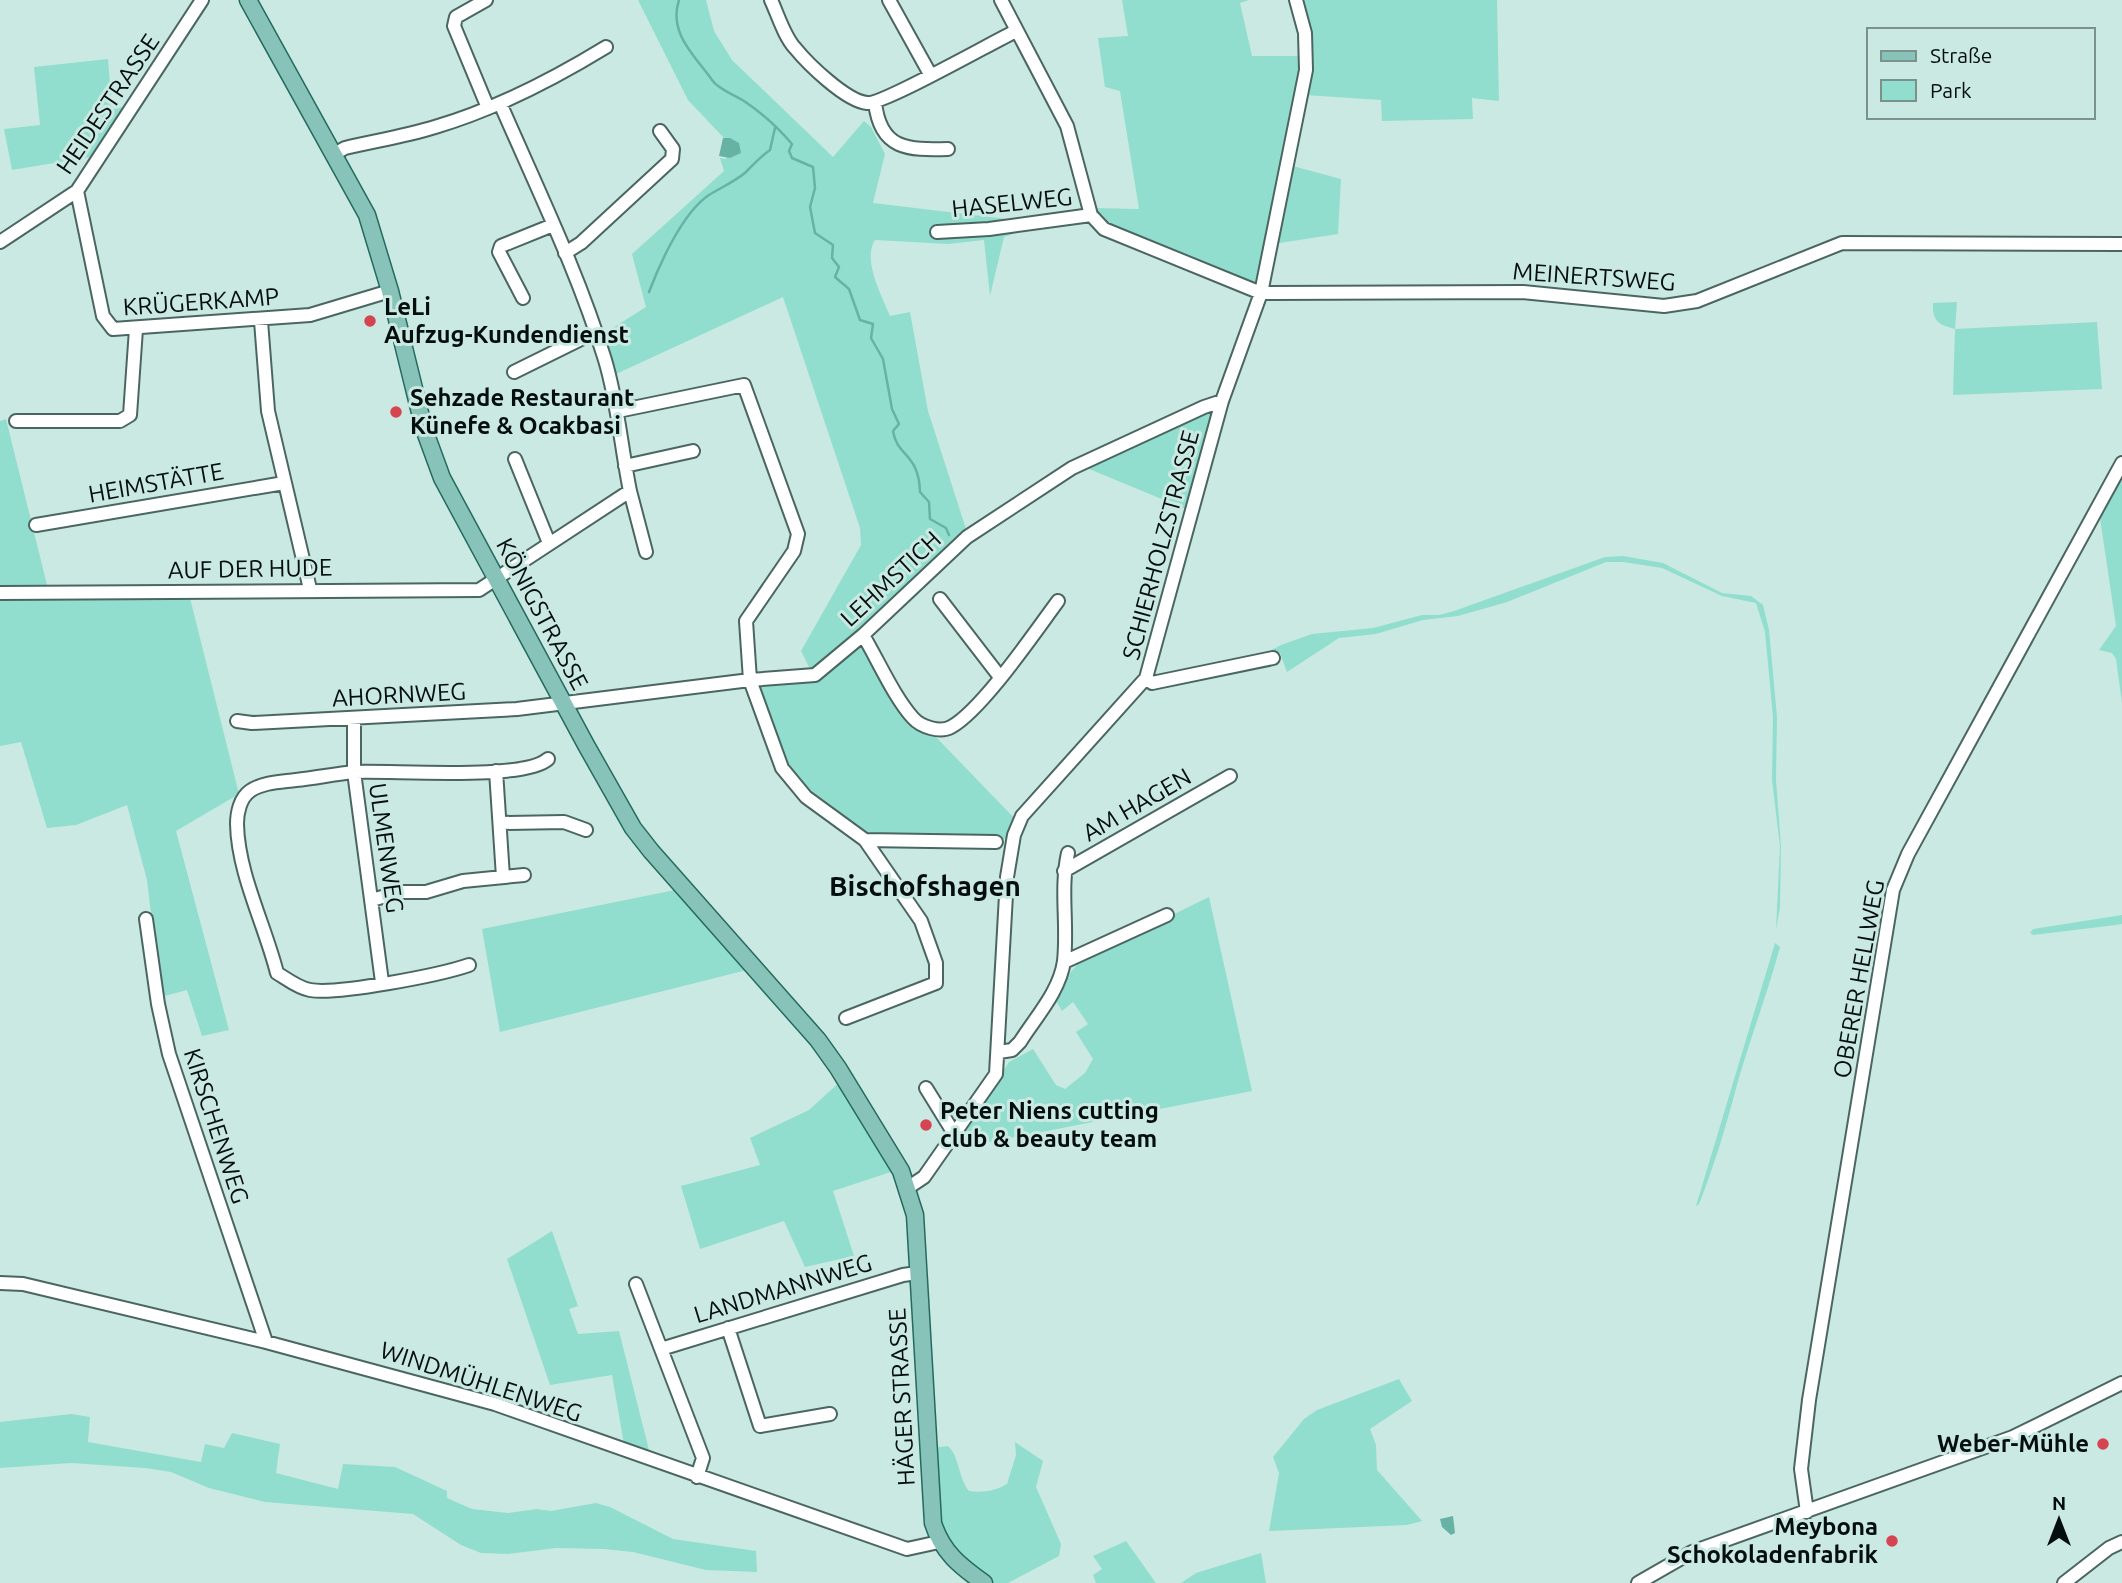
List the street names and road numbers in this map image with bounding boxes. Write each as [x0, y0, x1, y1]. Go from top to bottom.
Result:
street label: HEIDESTRASSE [51, 29, 164, 179]
street label: HASELWEG [950, 183, 1074, 222]
street label: MEINERTSWEG [1512, 257, 1676, 296]
street label: KRÜGERKAMP [122, 283, 280, 320]
street label: SCHIERHOLZSTRASSE [1117, 427, 1204, 662]
street label: HEIMSTÄTTE [86, 457, 226, 508]
street label: LEHMSTICH [835, 526, 946, 632]
street label: KÖNIGSTRASSE [491, 533, 594, 694]
street label: AUF DER HUDE [168, 554, 332, 583]
street label: AHORNWEG [331, 678, 467, 711]
street label: AM HAGEN [1078, 763, 1196, 846]
street label: ULMENWEG [364, 781, 409, 915]
street label: OBERER HELLWEG [1828, 877, 1889, 1080]
street label: KIRSCHENWEG [179, 1045, 254, 1207]
street label: LANDMANNWEG [691, 1249, 875, 1328]
street label: HÄGER STRASSE [883, 1307, 920, 1487]
street label: WINDMÜHLENWEG [377, 1336, 585, 1427]

